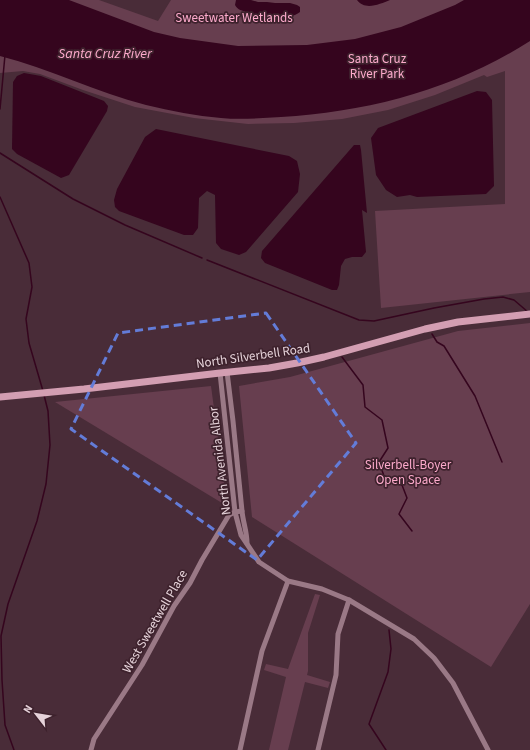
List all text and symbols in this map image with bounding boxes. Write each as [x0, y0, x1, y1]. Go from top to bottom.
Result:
park label: Sweetwater Wetlands [175, 9, 293, 27]
water label: Santa Cruz River [58, 44, 153, 64]
park label: Santa Cruz River Park [348, 50, 407, 83]
street label: North Silverbell Road [195, 339, 311, 373]
street label: North Avenida Albor [204, 405, 236, 516]
park label: Silverbell-Boyer Open Space [365, 456, 452, 489]
street label: West Sweetwell Place [118, 567, 192, 676]
north arrow [16, 694, 56, 734]
text: N [20, 702, 36, 716]

